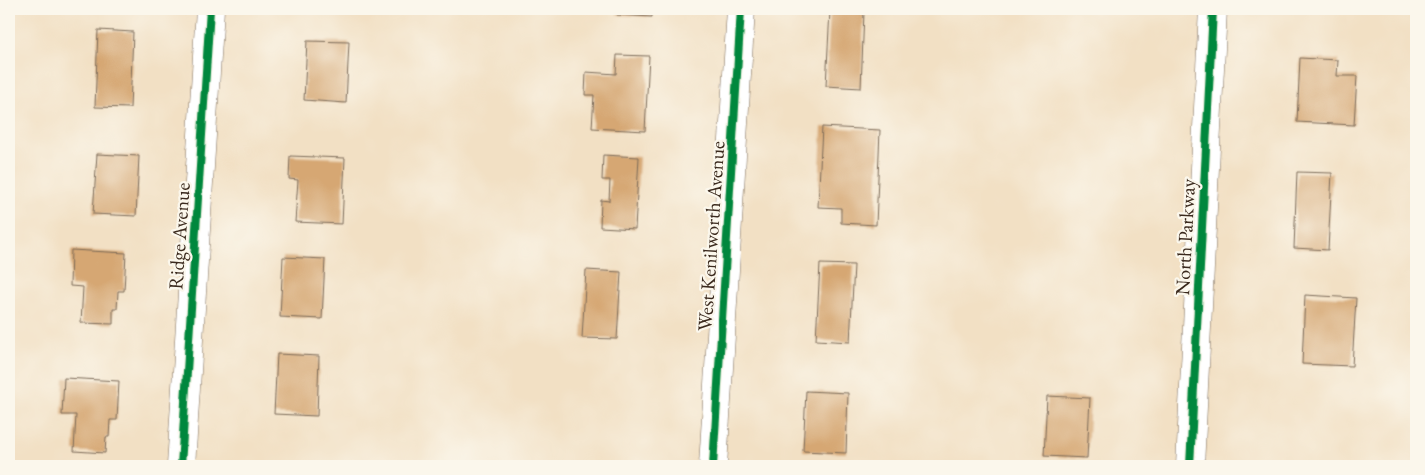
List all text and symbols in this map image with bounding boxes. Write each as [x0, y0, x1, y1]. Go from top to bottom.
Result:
street label: West Kenilworth Avenue [691, 140, 731, 332]
street label: North Parkway [1169, 178, 1201, 296]
street label: Ridge Avenue [162, 181, 196, 290]

